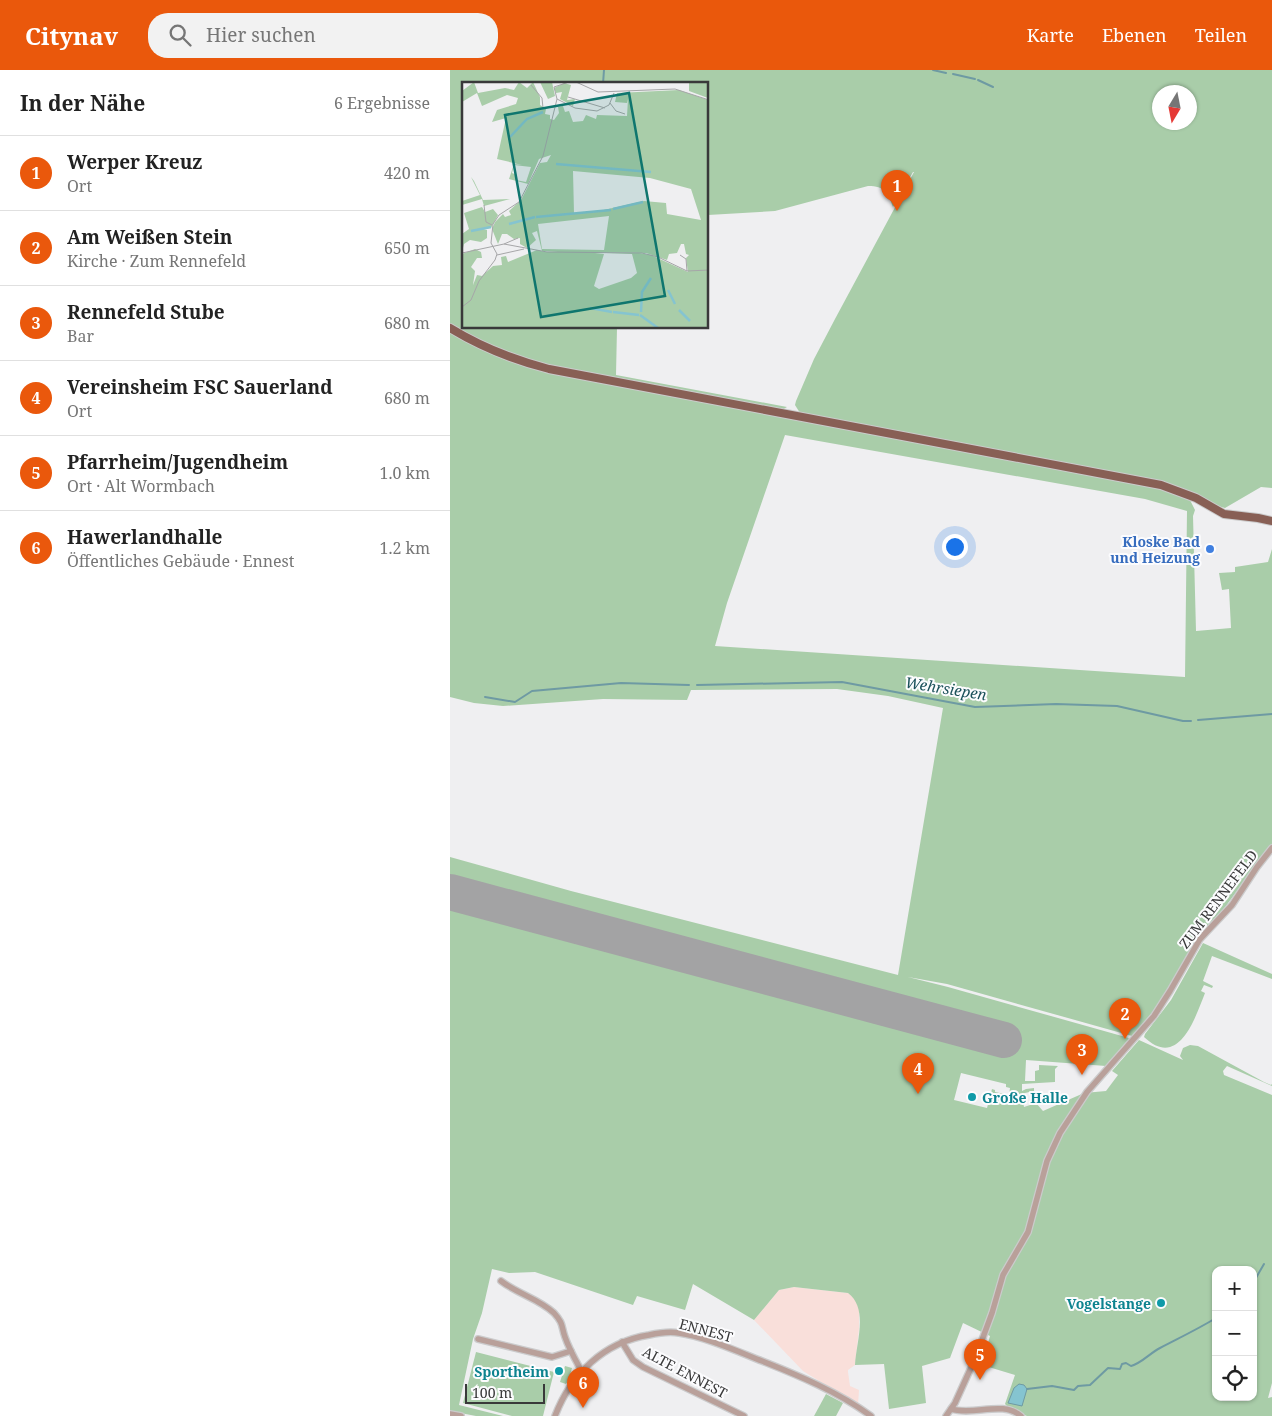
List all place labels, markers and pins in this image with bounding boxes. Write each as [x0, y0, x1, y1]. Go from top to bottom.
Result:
pin: 1 [881, 170, 913, 211]
place label: Kloske Bad und Heizung [1110, 532, 1200, 567]
marker: Kloske Bad und Heizung [1204, 543, 1216, 555]
pin: 2 [1109, 998, 1141, 1039]
pin: 3 [1066, 1034, 1098, 1075]
pin: 4 [902, 1053, 934, 1094]
place label: Große Halle [982, 1088, 1068, 1107]
marker: Große Halle [966, 1091, 978, 1103]
place label: Vogelstange [1067, 1294, 1151, 1313]
marker: Vogelstange [1155, 1297, 1167, 1309]
pin: 5 [964, 1339, 996, 1380]
place label: Sportheim [474, 1362, 549, 1381]
marker: Sportheim [553, 1365, 565, 1377]
pin: 6 [567, 1367, 599, 1408]

